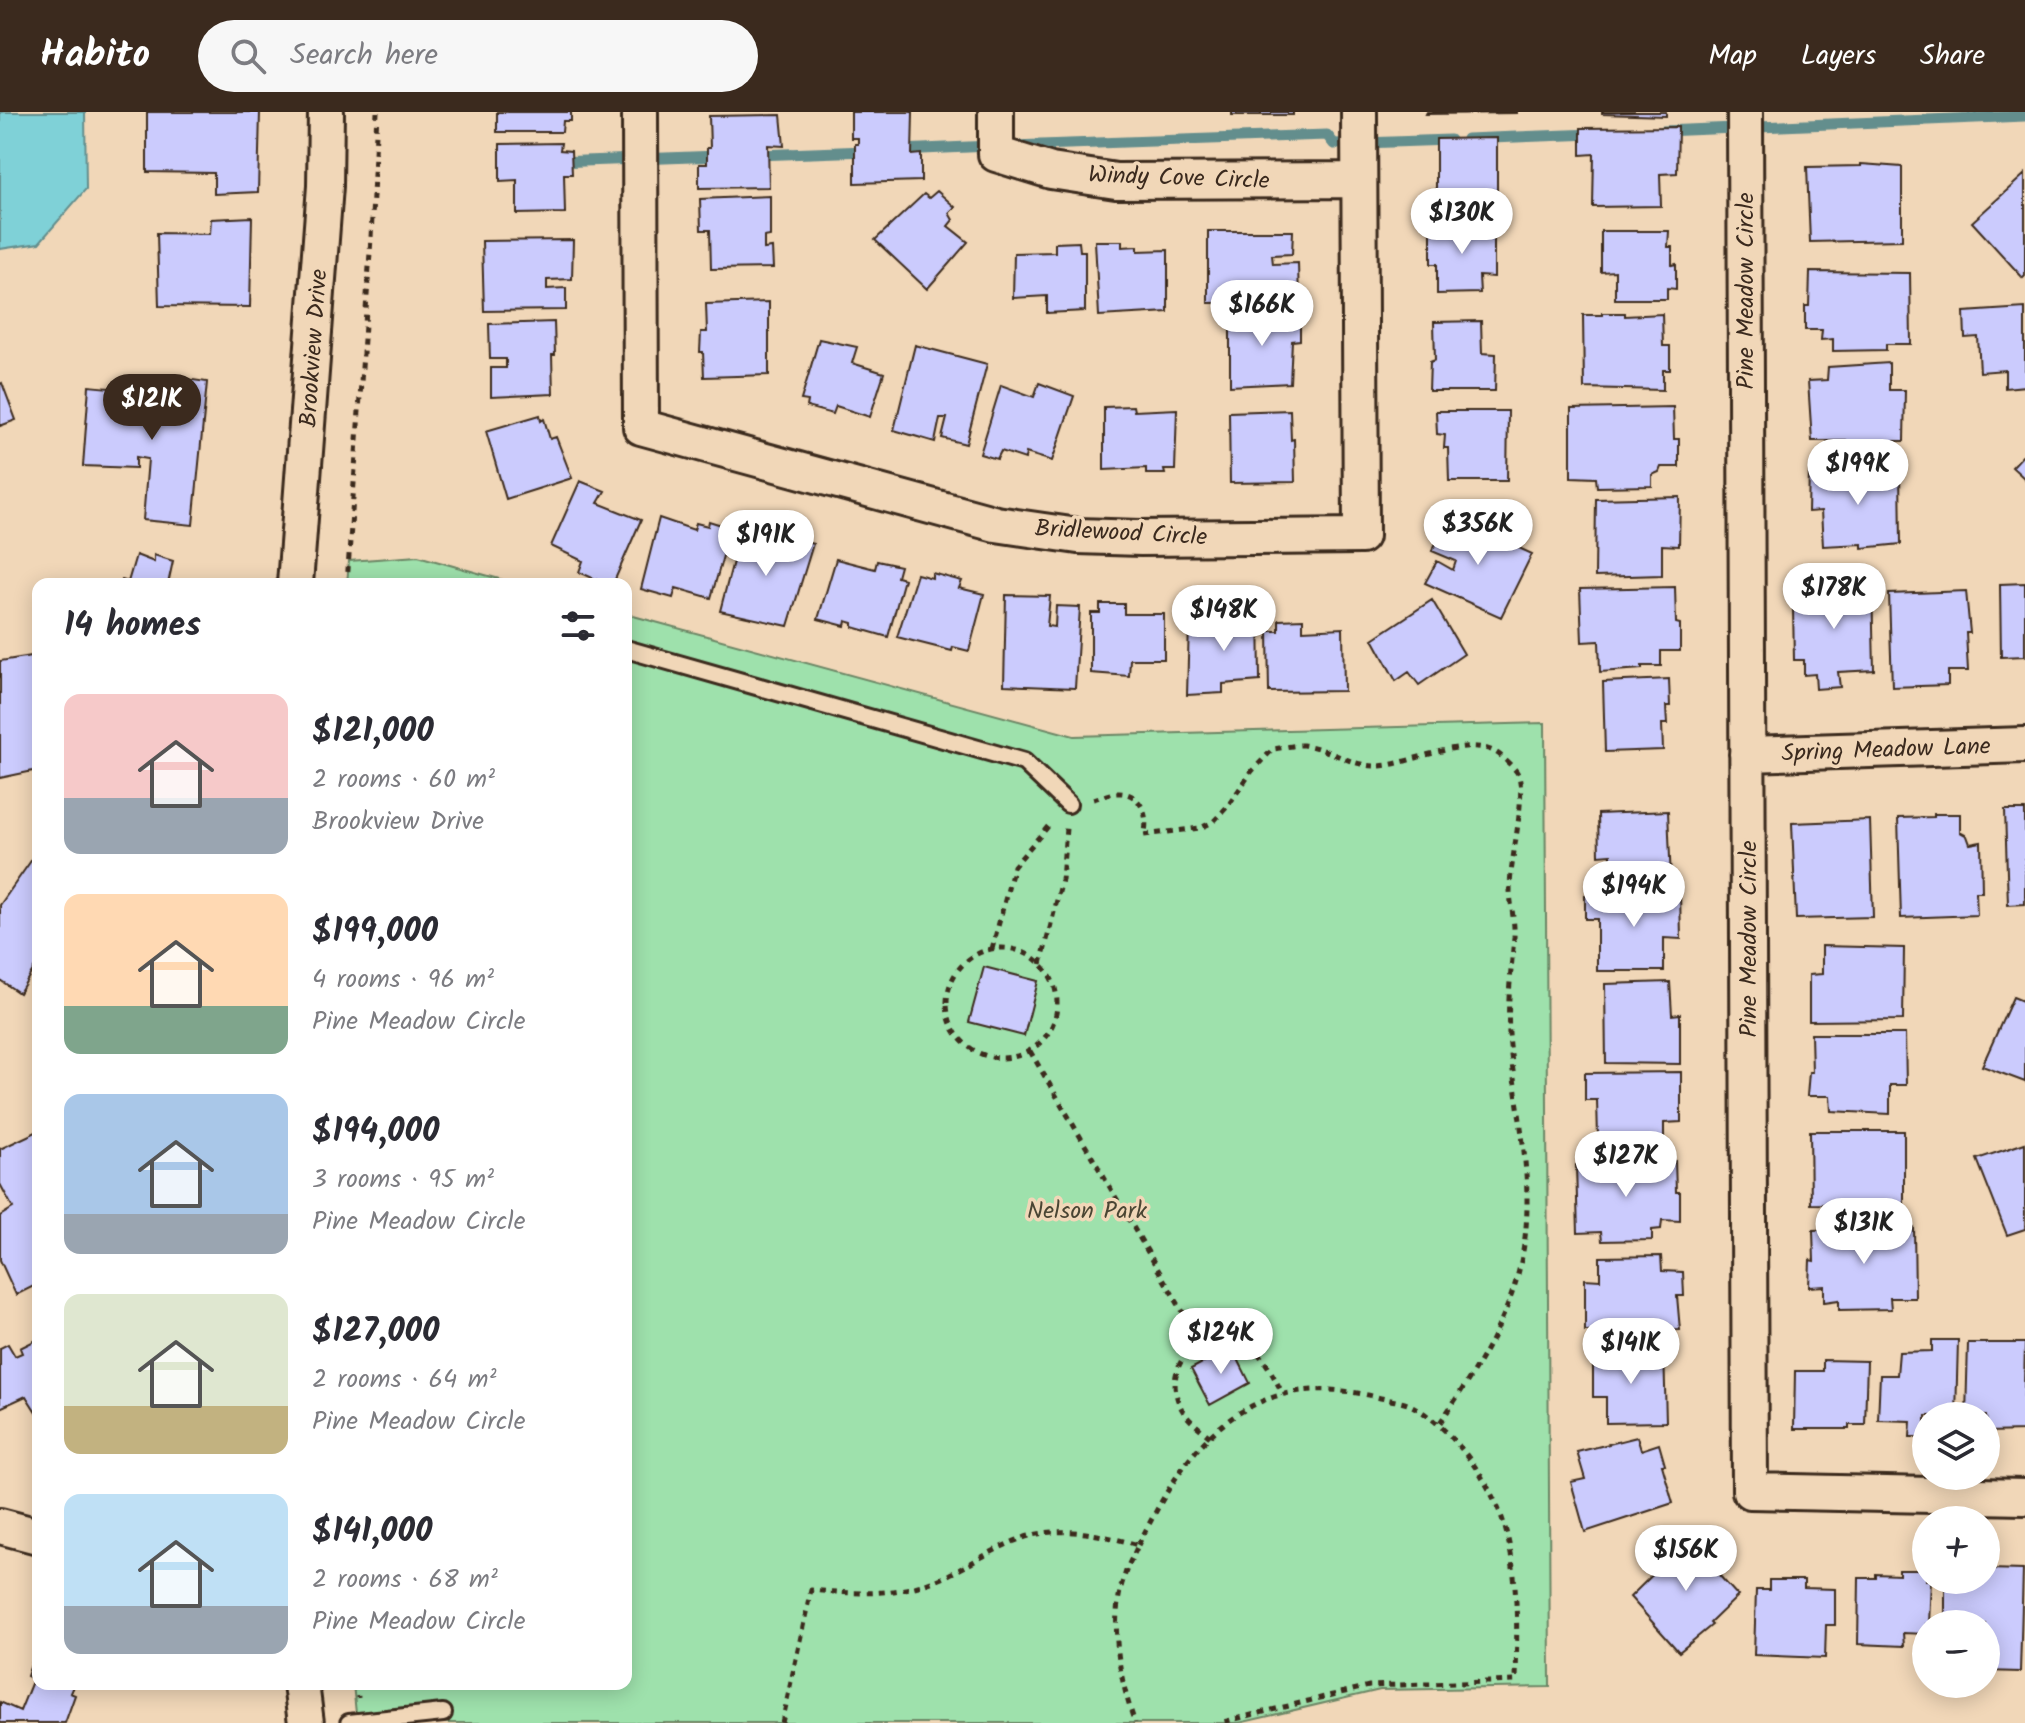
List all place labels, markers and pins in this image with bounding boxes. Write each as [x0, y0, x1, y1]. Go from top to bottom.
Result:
pin: $130K [1406, 188, 1518, 256]
pin: $166K [1206, 280, 1318, 348]
pin: $121K [96, 374, 208, 442]
pin: $199K [1802, 439, 1914, 507]
pin: $356K [1422, 499, 1534, 567]
pin: $191K [710, 510, 822, 578]
pin: $178K [1778, 563, 1890, 631]
pin: $148K [1168, 585, 1280, 653]
pin: $194K [1578, 861, 1690, 929]
pin: $127K [1570, 1131, 1682, 1199]
pin: $131K [1808, 1198, 1920, 1266]
pin: $124K [1165, 1308, 1277, 1376]
pin: $141K [1575, 1318, 1687, 1386]
pin: $156K [1630, 1525, 1742, 1593]

